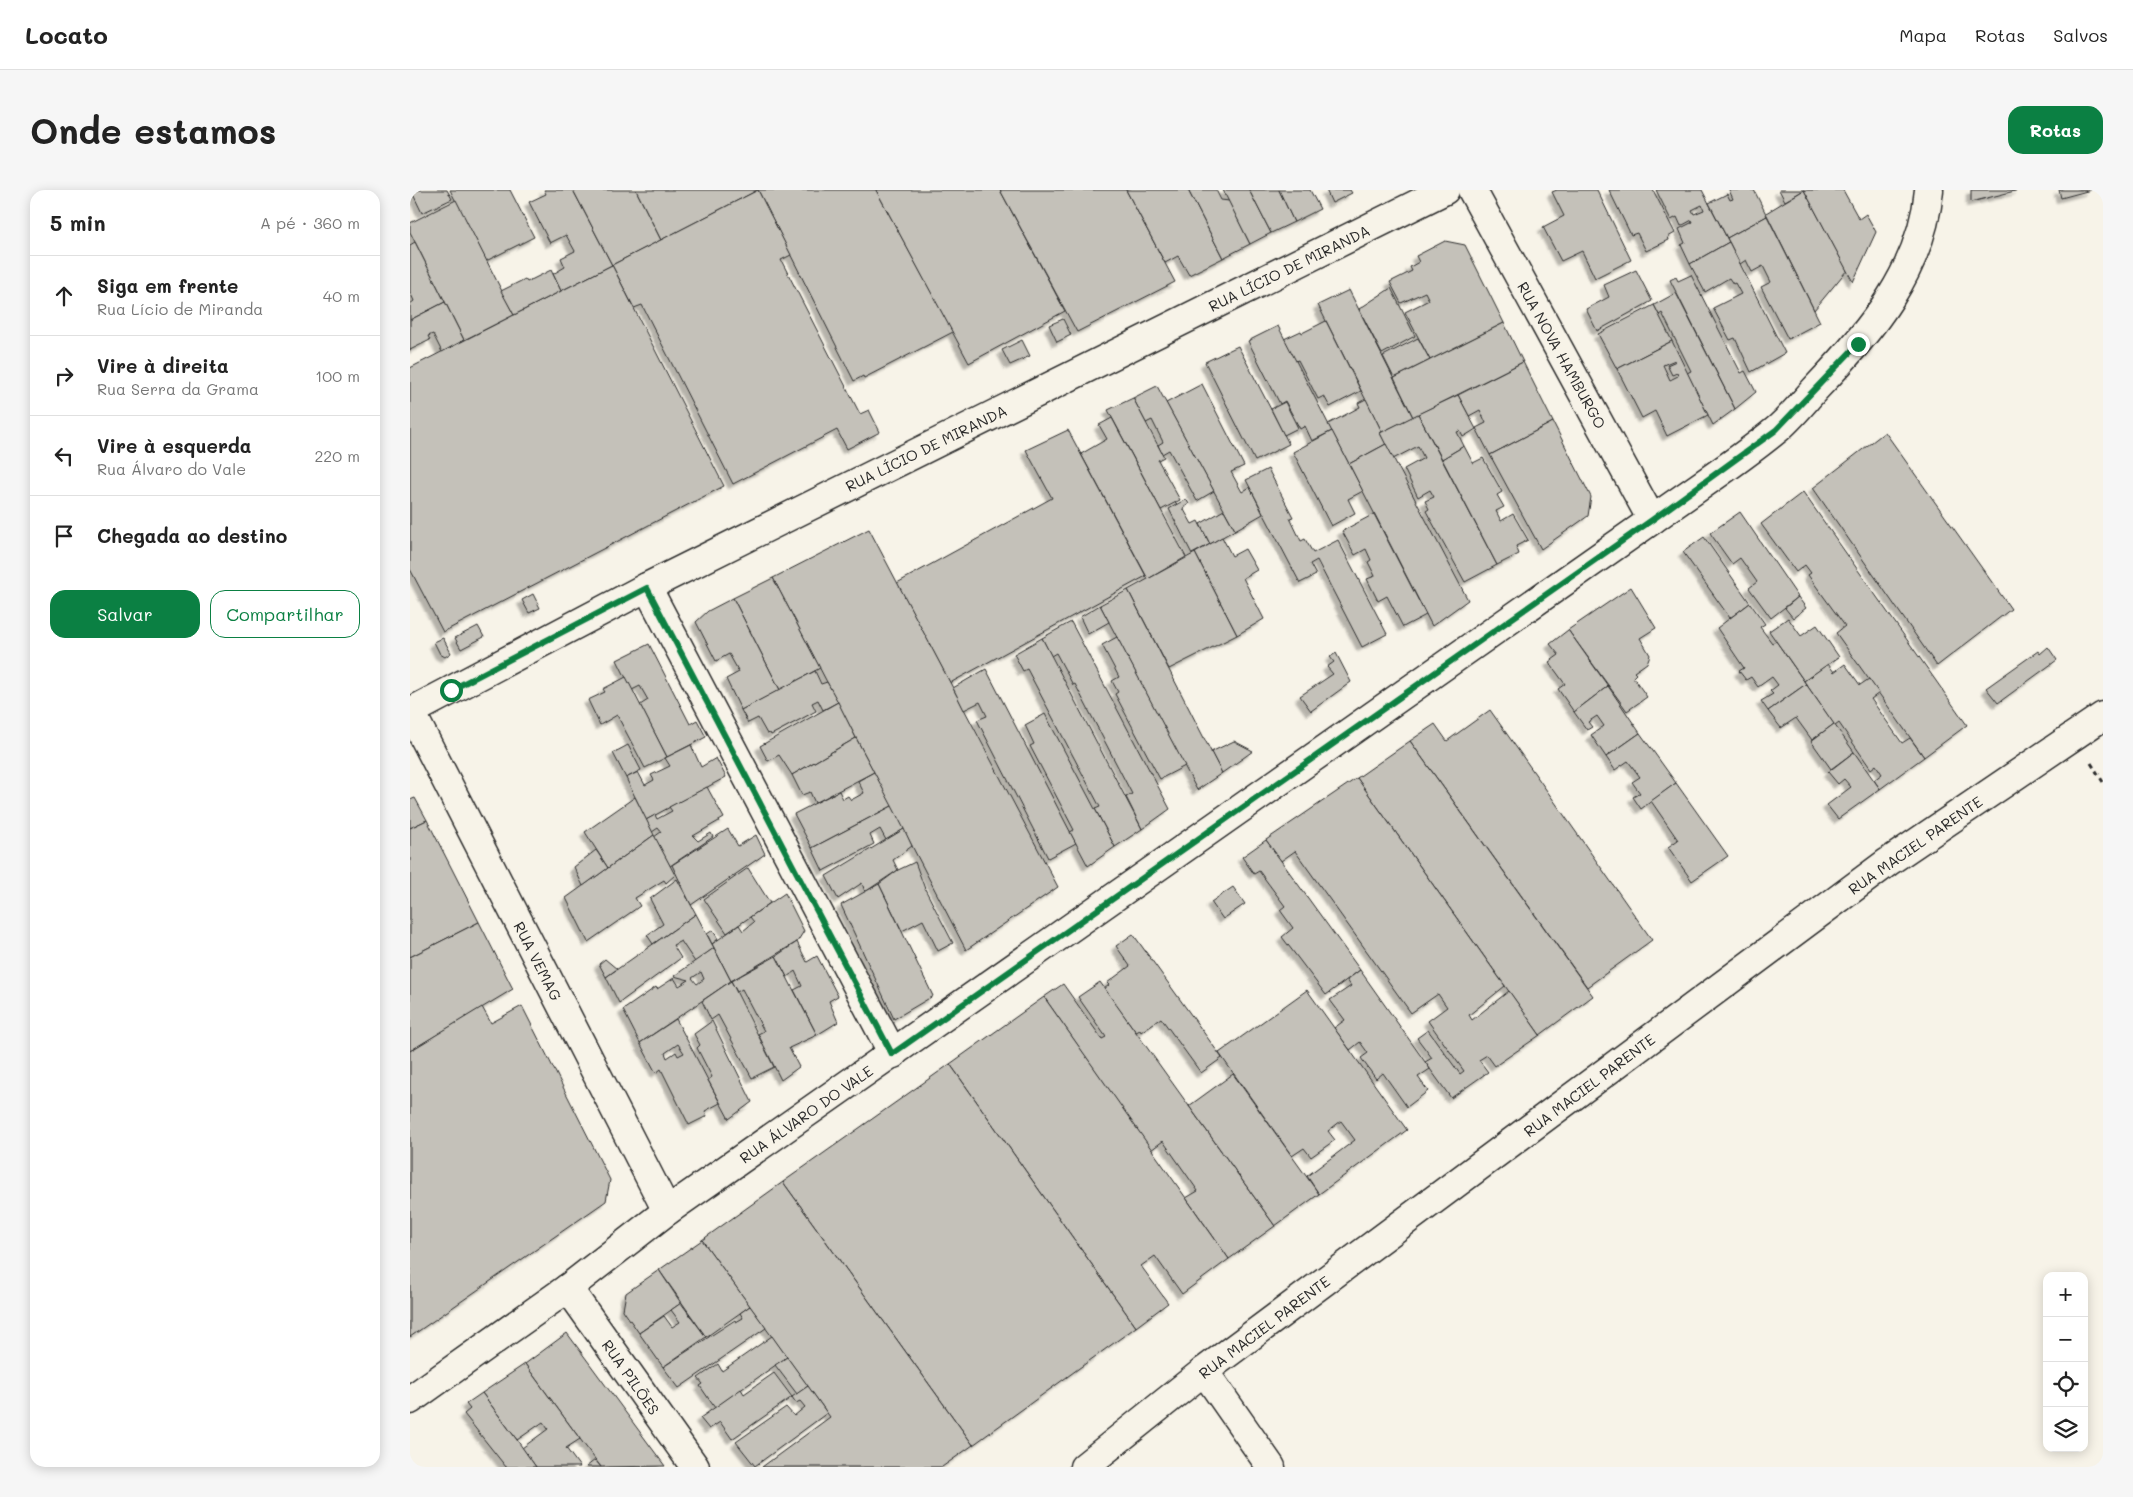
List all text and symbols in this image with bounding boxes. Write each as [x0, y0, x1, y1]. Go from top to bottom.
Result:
text: Locato [25, 19, 108, 50]
text: Mapa [1899, 23, 1947, 47]
text: Rotas [1975, 23, 2025, 47]
text: Salvos [2053, 23, 2108, 47]
button: Rotas [2008, 106, 2103, 154]
text: Onde estamos [30, 107, 276, 153]
text: 5 min [50, 209, 106, 236]
text: A pé · 360 m [260, 212, 360, 233]
street label: RUA LÍCIO DE MIRANDA [1205, 220, 1373, 316]
text: Siga em frente [97, 273, 238, 298]
street label: RUA NOVA HAMBURGO [1513, 278, 1611, 432]
icon: ahead [50, 282, 78, 310]
text: 40 m [323, 285, 360, 306]
text: Rua Lício de Miranda [97, 298, 263, 319]
route end [1847, 333, 1870, 356]
text: Vire à direita [97, 353, 229, 378]
icon: right [50, 362, 78, 390]
text: 100 m [315, 365, 360, 386]
text: Rua Serra da Grama [97, 378, 259, 399]
street label: RUA LÍCIO DE MIRANDA [842, 400, 1010, 496]
text: Vire à esquerda [97, 433, 252, 458]
icon: left [50, 442, 78, 470]
text: 220 m [314, 445, 360, 466]
text: Rua Álvaro do Vale [97, 458, 246, 479]
icon: arrive [50, 522, 78, 550]
text: Chegada ao destino [97, 523, 287, 548]
button: Salvar [50, 590, 200, 638]
button: Compartilhar [210, 590, 360, 638]
route start [440, 679, 463, 702]
street label: RUA MACIEL PARENTE [1844, 791, 1986, 899]
street label: RUA VEMAG [509, 918, 567, 1004]
street label: RUA MACIEL PARENTE [1519, 1029, 1659, 1141]
street label: RUA ÁLVARO DO VALE [735, 1060, 877, 1168]
street label: RUA MACIEL PARENTE [1194, 1271, 1334, 1383]
map controls [2043, 1272, 2088, 1452]
button: + [2043, 1272, 2088, 1317]
button: − [2043, 1317, 2088, 1362]
street label: RUA PILÕES [598, 1335, 664, 1419]
button: locate [2043, 1362, 2088, 1407]
button: layers [2043, 1407, 2088, 1452]

